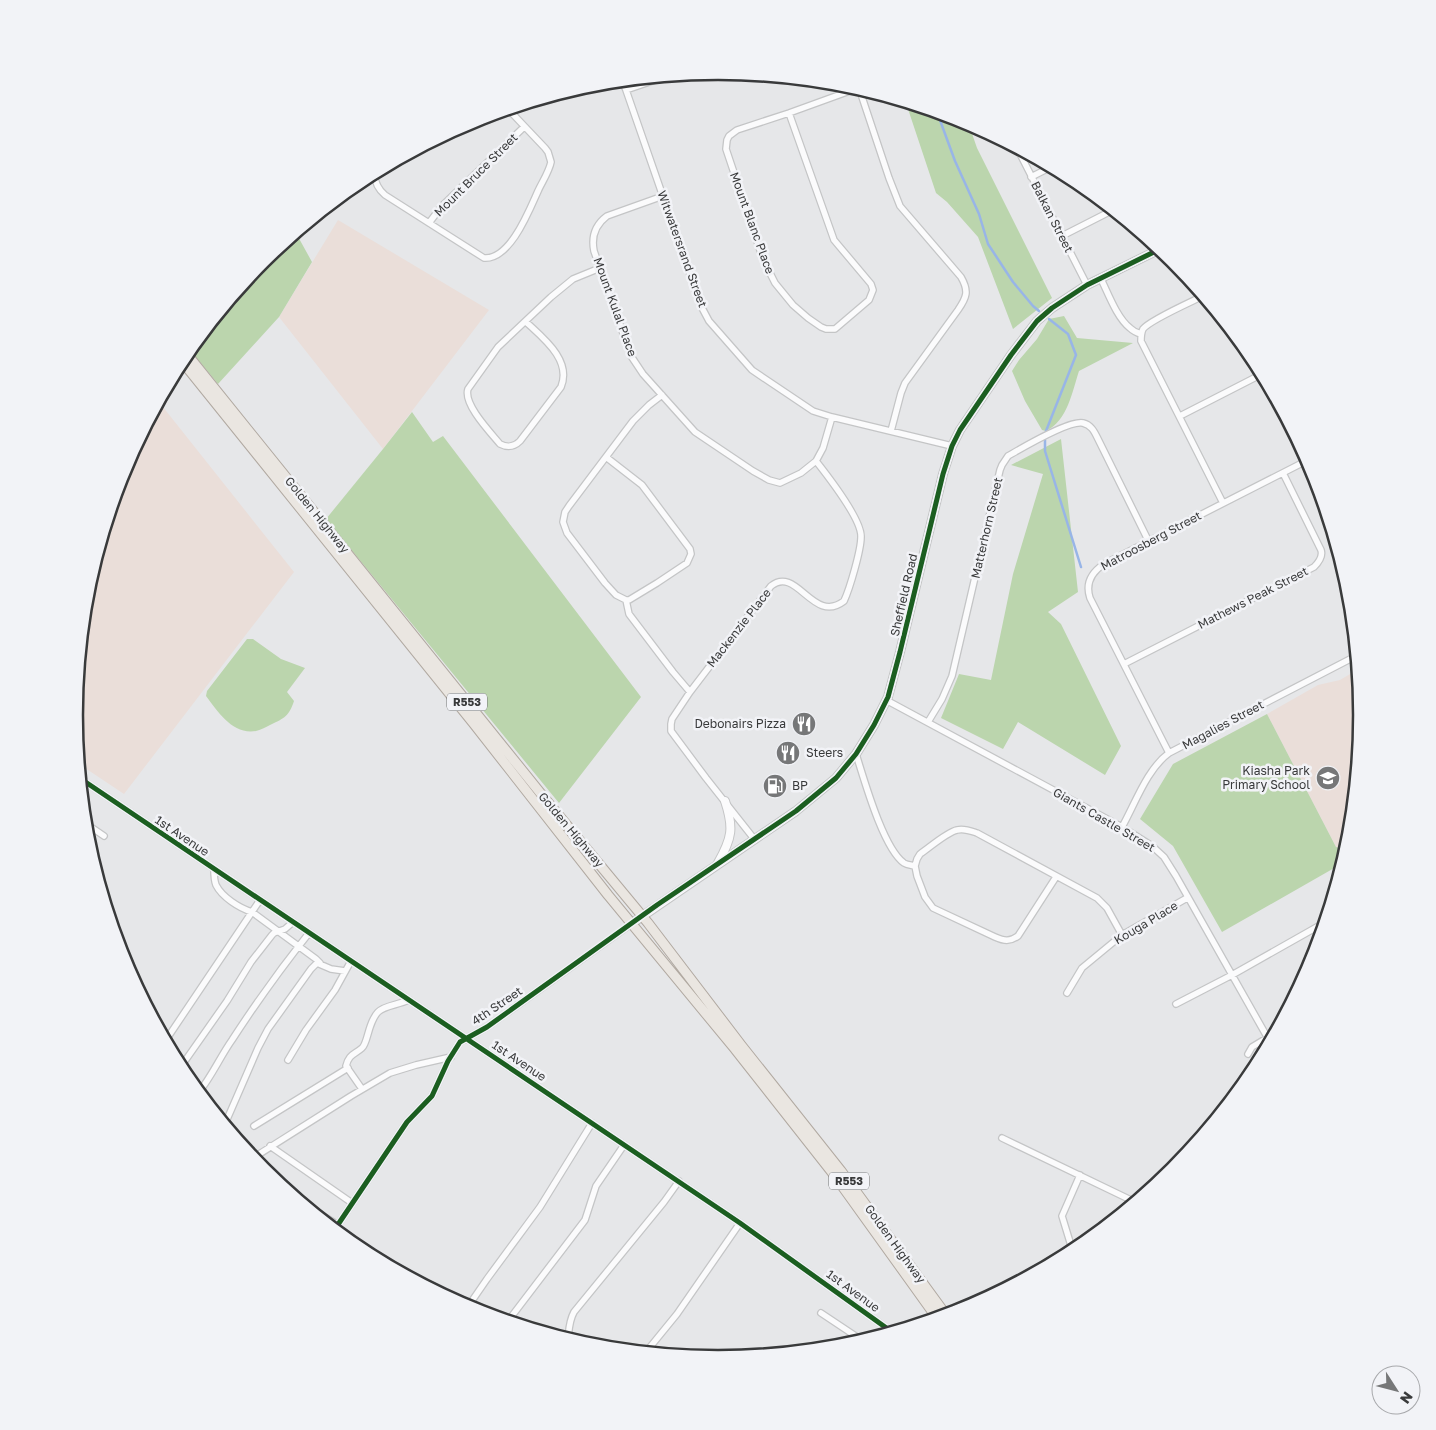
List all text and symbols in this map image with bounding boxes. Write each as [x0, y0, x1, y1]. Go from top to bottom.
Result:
street label: Mount Bruce Street [431, 130, 521, 219]
street label: Mount Blanc Place [727, 170, 778, 276]
street label: Balkan Street [1028, 179, 1077, 255]
street label: Witwatersrand Street [654, 188, 711, 309]
street label: Mount Kulal Place [591, 255, 640, 359]
street label: Golden Highway [282, 474, 353, 556]
street label: Matterhorn Street [968, 476, 1005, 580]
street label: Matroosberg Street [1098, 508, 1204, 573]
street label: Sheffield Road [887, 552, 920, 638]
street label: Mathews Peak Street [1195, 563, 1311, 632]
street label: Mackenzie Place [703, 585, 774, 670]
road number: R553 [447, 694, 487, 710]
street label: Magalies Street [1179, 697, 1266, 752]
restaurant icon: Debonairs Pizza [791, 711, 817, 737]
place label: Debonairs Pizza [694, 716, 786, 731]
restaurant icon: Steers [775, 740, 801, 766]
place label: Steers [806, 745, 843, 760]
place label: Kiasha Park Primary School [1222, 763, 1310, 792]
school or university icon: Kiasha Park Primary School [1315, 765, 1341, 791]
fuel station icon: BP [762, 773, 788, 799]
place label: BP [792, 778, 808, 793]
street label: Giants Castle Street [1051, 784, 1158, 855]
street label: Golden Highway [535, 789, 607, 871]
street label: 1st Avenue [152, 812, 212, 859]
street label: Kouga Place [1111, 898, 1180, 947]
street label: 4th Street [468, 983, 525, 1028]
street label: 1st Avenue [489, 1037, 549, 1084]
road number: R553 [829, 1172, 869, 1190]
street label: Golden Highway [862, 1201, 929, 1286]
street label: 1st Avenue [824, 1266, 883, 1315]
north arrow [1371, 1365, 1421, 1415]
text: N [1397, 1389, 1417, 1407]

